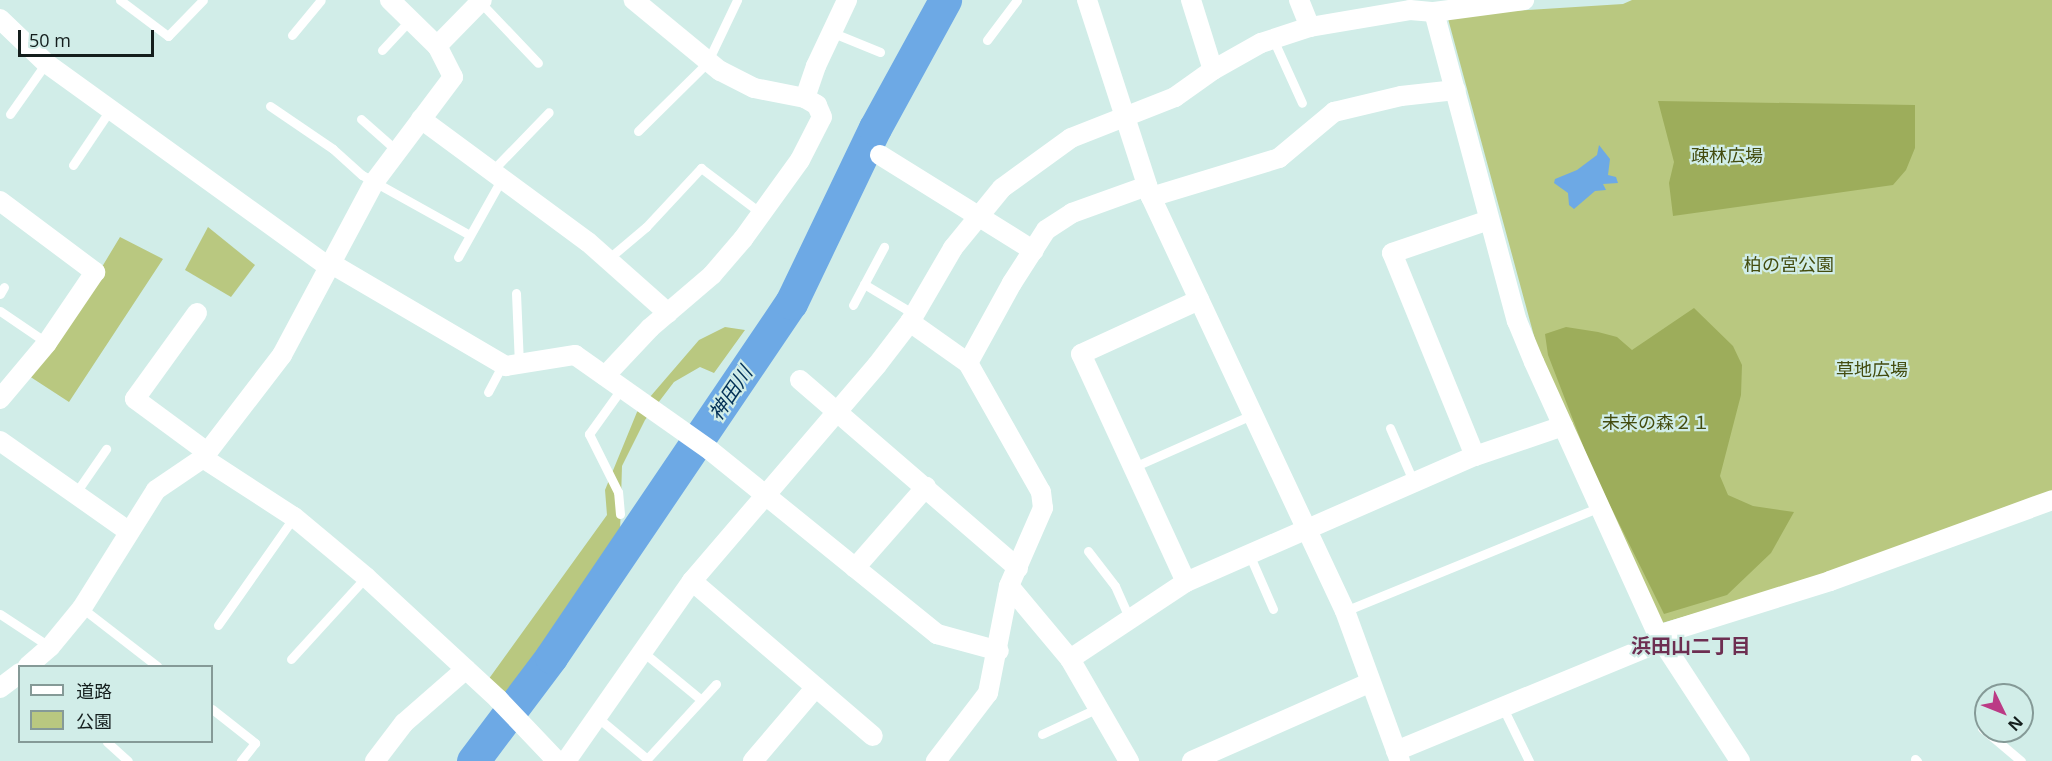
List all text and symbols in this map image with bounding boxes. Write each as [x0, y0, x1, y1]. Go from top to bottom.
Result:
scale bar [21, 18, 158, 56]
text: 50 m [29, 28, 71, 52]
park label: 疎林広場 [1691, 144, 1763, 166]
park label: 柏の宮公園 [1744, 253, 1834, 275]
park label: 草地広場 [1836, 358, 1908, 380]
water label: 神田川 [703, 361, 757, 425]
park label: 未来の森２１ [1602, 411, 1710, 433]
district label: 浜田山二丁目 [1631, 633, 1751, 657]
legend [18, 665, 213, 743]
text: 道路 [76, 679, 112, 703]
north arrow [1974, 683, 2034, 743]
text: 公園 [76, 709, 112, 733]
text: N [2003, 712, 2028, 736]

